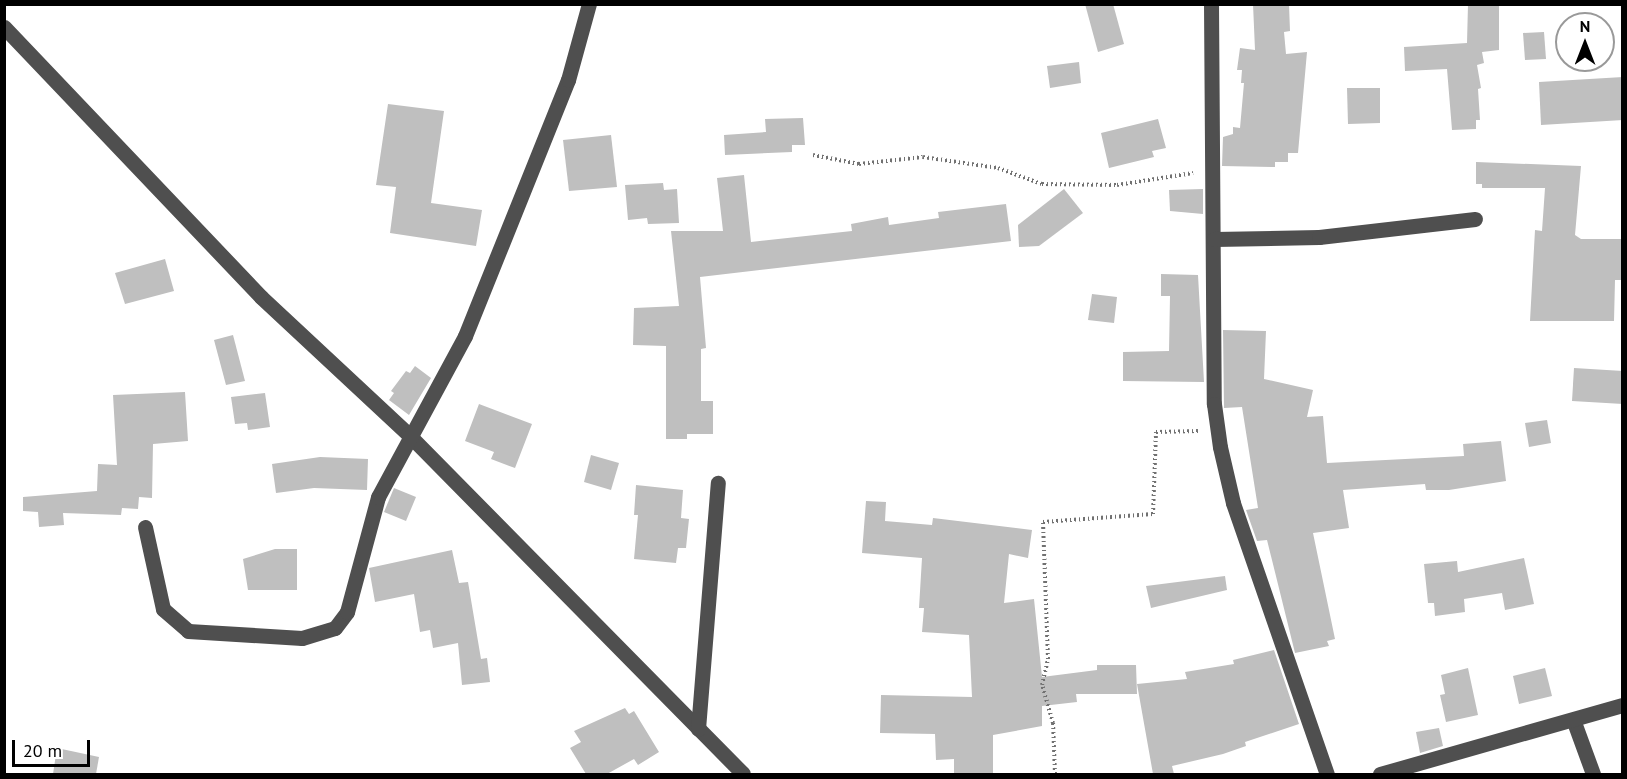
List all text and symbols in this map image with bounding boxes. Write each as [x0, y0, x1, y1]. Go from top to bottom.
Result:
north arrow [1555, 12, 1615, 72]
text: N [1580, 16, 1590, 36]
scale bar [15, 728, 93, 766]
text: 20 m [23, 739, 62, 762]

